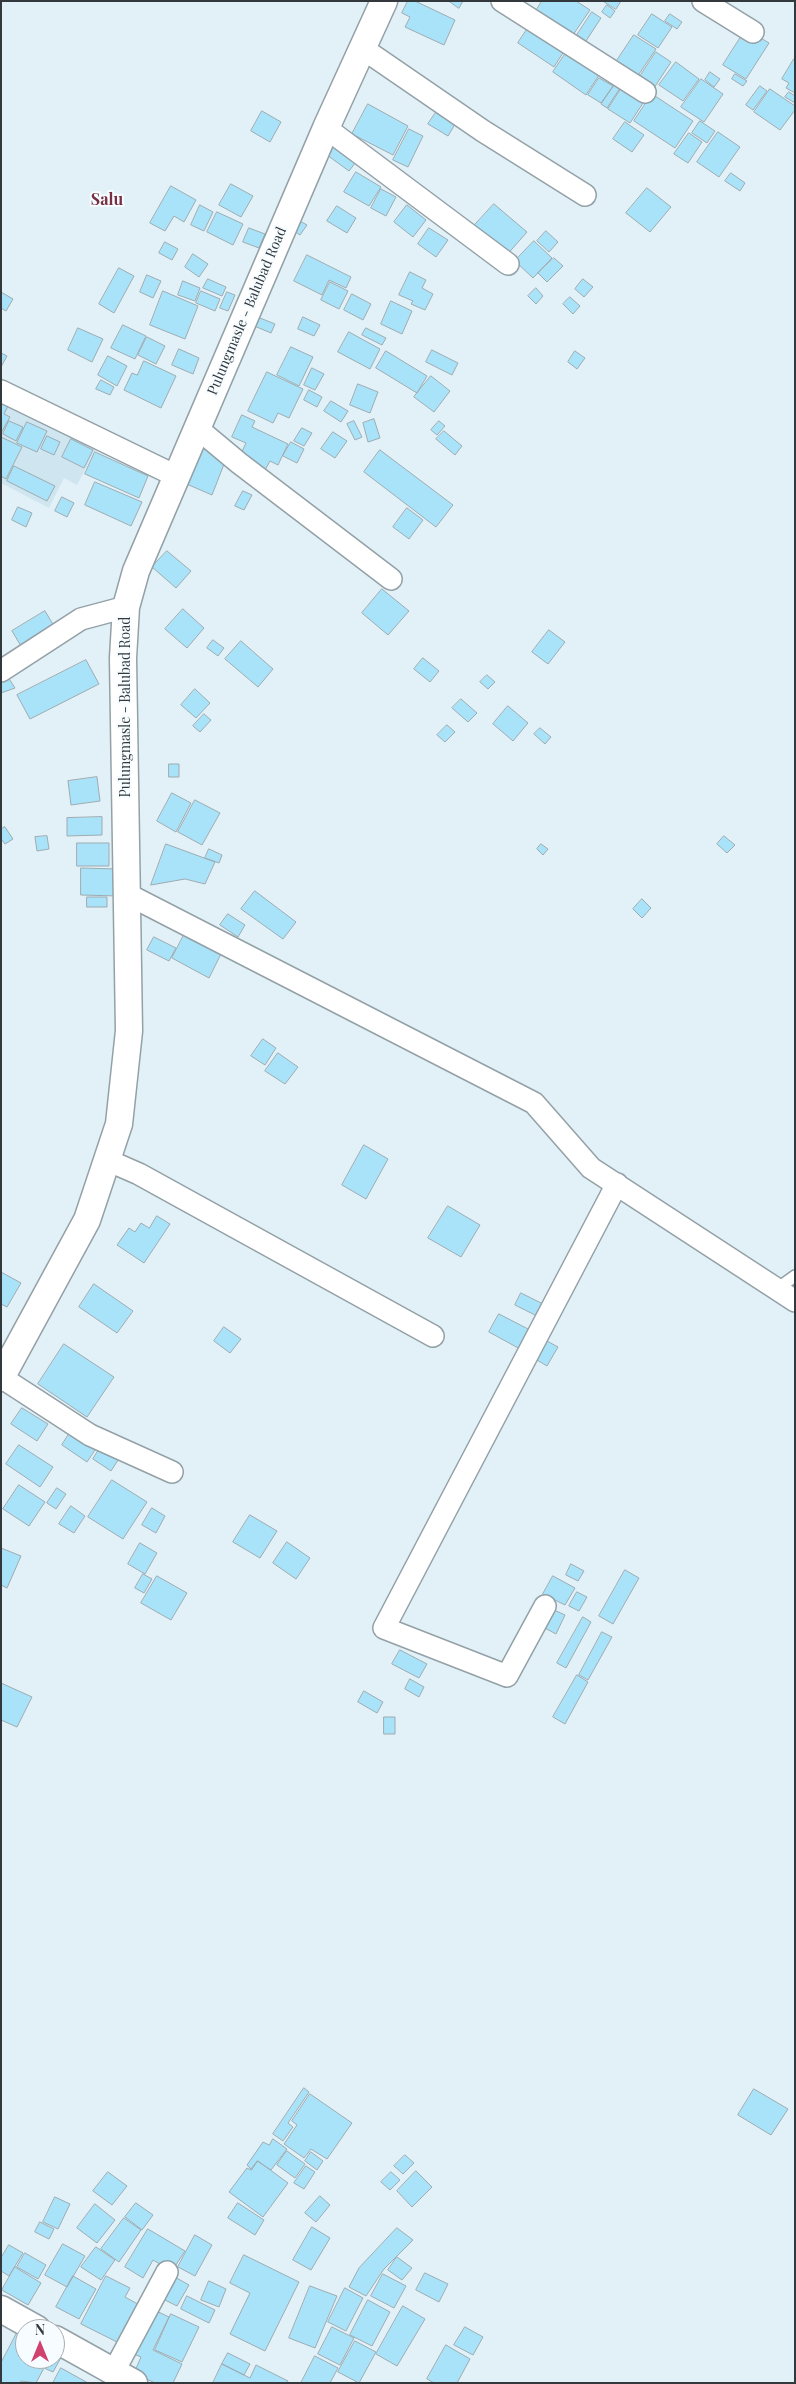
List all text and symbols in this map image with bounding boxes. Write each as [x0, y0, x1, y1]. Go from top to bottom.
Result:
district label: Salu [91, 190, 123, 210]
street label: Pulungmasle - Balubad Road [204, 225, 290, 397]
street label: Pulungmasle - Balubad Road [118, 617, 134, 797]
north arrow [15, 2319, 65, 2369]
text: N [35, 2320, 45, 2339]

